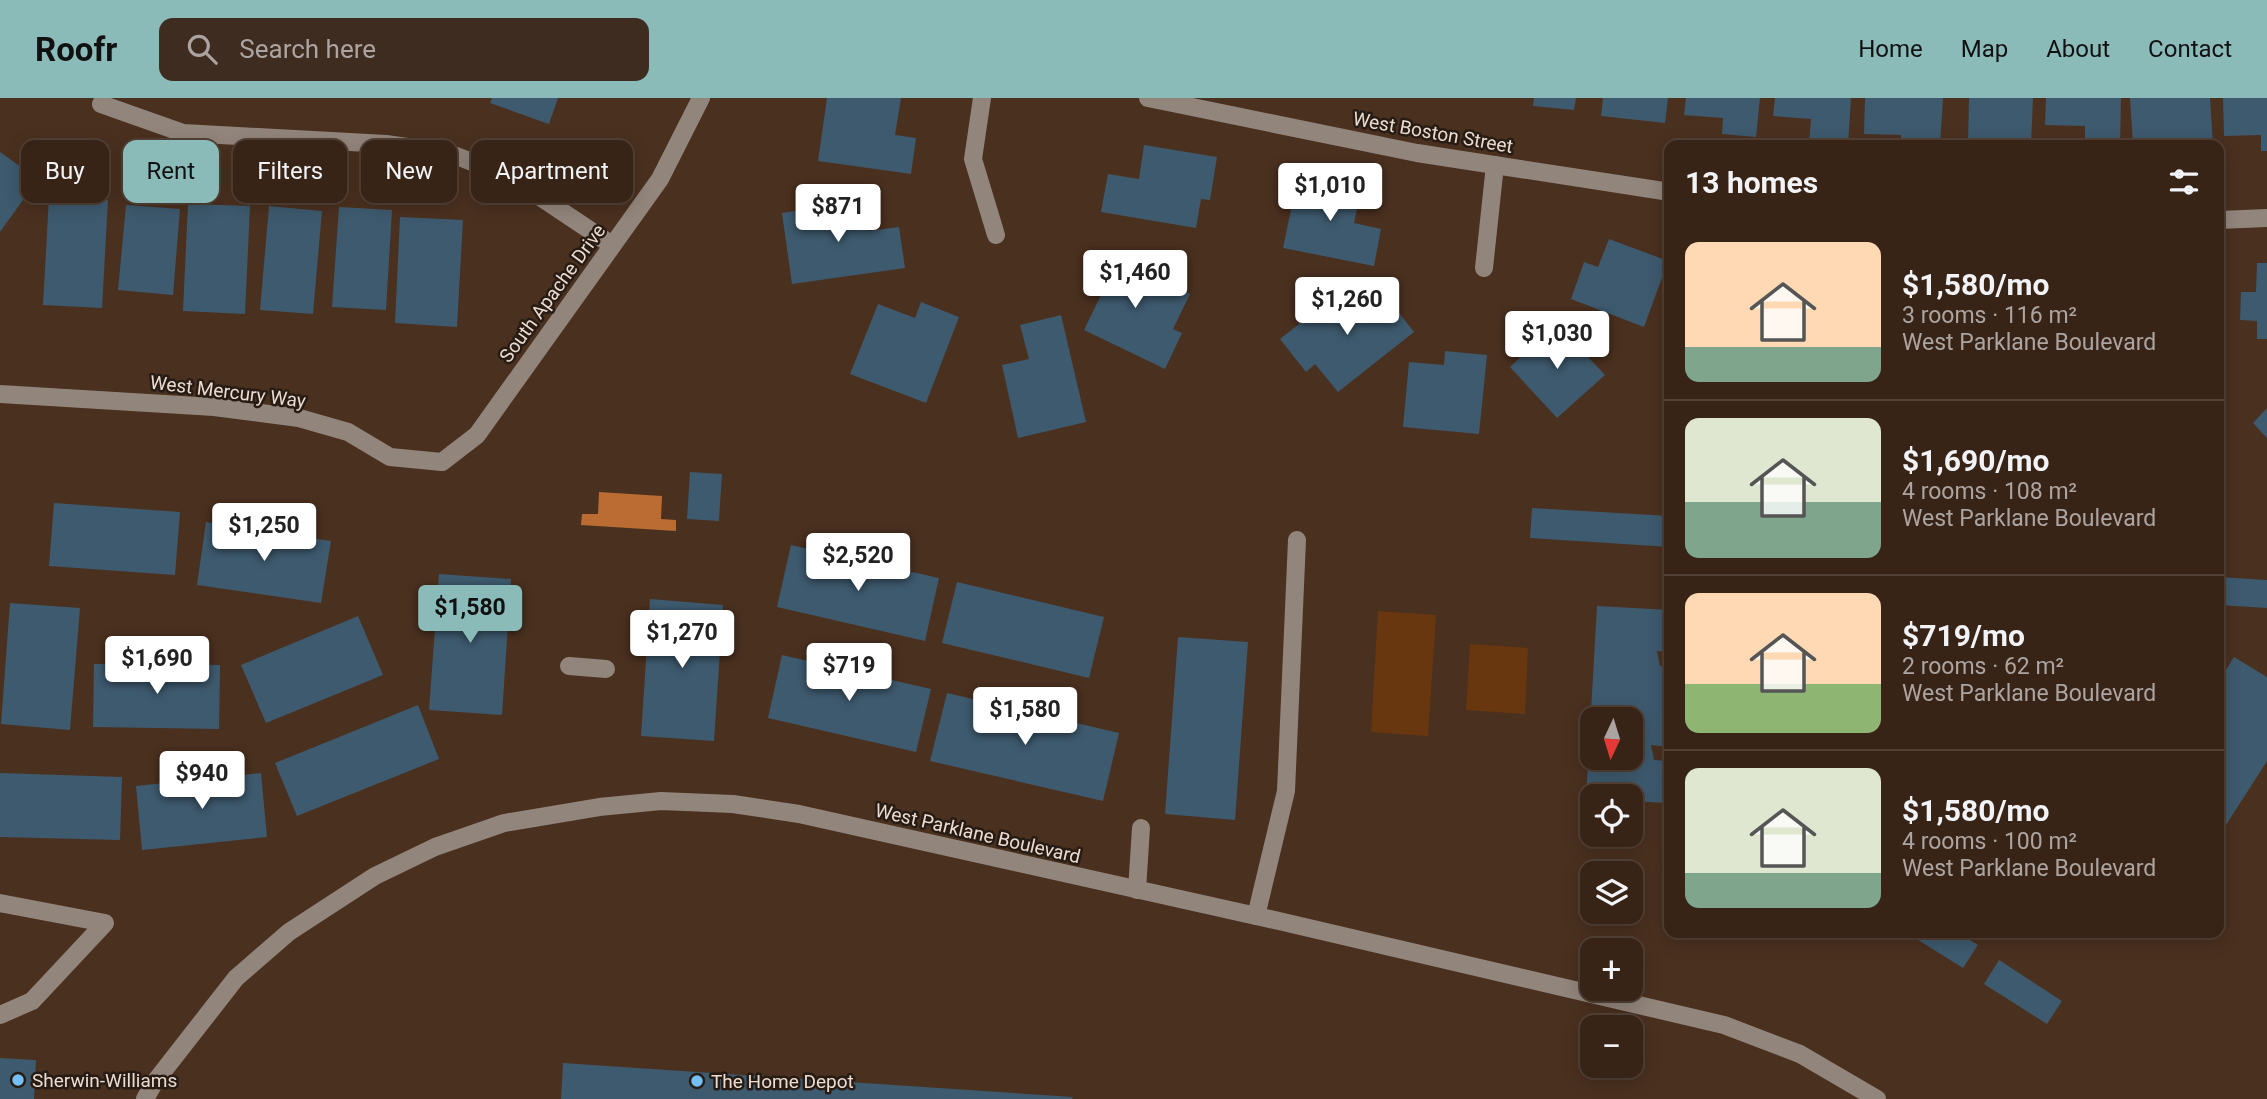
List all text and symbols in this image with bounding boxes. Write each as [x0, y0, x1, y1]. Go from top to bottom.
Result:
search box [159, 18, 649, 81]
text: Roofr [35, 30, 117, 69]
icon: search [183, 30, 221, 68]
text: Search here [239, 34, 376, 64]
text: Home [1858, 35, 1923, 63]
text: Map [1961, 35, 2008, 63]
text: About [2046, 35, 2110, 63]
text: Contact [2148, 35, 2232, 63]
street label: West Boston Street [1351, 107, 1515, 158]
chip: Buy [21, 140, 109, 203]
chip: Rent [123, 140, 219, 203]
chip: Filters [233, 140, 347, 203]
chip: New [361, 140, 457, 203]
chip: Apartment [471, 140, 633, 203]
icon: filters [2165, 163, 2203, 201]
pin: $1,010 [1273, 164, 1387, 223]
text: 13 homes [1685, 165, 1818, 200]
text: $1,010 [1294, 172, 1366, 199]
pin: $871 [797, 184, 879, 244]
text: $871 [812, 193, 864, 220]
street label: South Apache Drive [495, 220, 610, 367]
pin: $1,460 [1078, 250, 1192, 310]
text: $1,460 [1099, 259, 1171, 286]
text: $1,580/mo [1902, 267, 2050, 302]
icon: home [1741, 270, 1825, 354]
pin: $1,260 [1290, 278, 1404, 337]
text: $1,260 [1311, 286, 1383, 313]
text: 3 rooms · 116 m² [1902, 302, 2077, 329]
pin: $1,030 [1500, 312, 1614, 371]
text: $1,030 [1521, 320, 1593, 347]
text: West Parklane Boulevard [1902, 329, 2156, 356]
street label: West Mercury Way [149, 371, 307, 412]
text: $1,690/mo [1902, 443, 2050, 478]
icon: home [1741, 446, 1825, 530]
text: 4 rooms · 108 m² [1902, 478, 2077, 505]
pin: $1,250 [207, 504, 321, 563]
text: West Parklane Boulevard [1902, 505, 2156, 532]
text: $1,250 [228, 512, 300, 539]
pin: $2,520 [801, 533, 915, 593]
text: $2,520 [822, 542, 894, 569]
pin: $1,580 [413, 586, 527, 645]
text: $1,580 [434, 594, 506, 621]
pin: $1,270 [625, 610, 739, 670]
text: $719/mo [1902, 618, 2025, 653]
text: $1,270 [646, 619, 718, 646]
icon: home [1741, 621, 1825, 705]
pin: $1,690 [100, 636, 214, 696]
pin: $719 [808, 644, 890, 703]
text: $1,690 [121, 645, 193, 672]
text: $719 [823, 652, 875, 679]
text: 2 rooms · 62 m² [1902, 653, 2064, 680]
text: West Parklane Boulevard [1902, 680, 2156, 707]
pin: $1,580 [968, 688, 1082, 747]
text: $1,580 [989, 696, 1061, 723]
north arrow [1580, 707, 1643, 770]
map controls [1580, 707, 1643, 1078]
pin: $940 [161, 752, 243, 811]
text: $940 [176, 760, 228, 787]
button: locate [1580, 784, 1643, 847]
text: $1,580/mo [1902, 793, 2050, 828]
icon: home [1741, 796, 1825, 880]
street label: West Parklane Boulevard [873, 799, 1083, 868]
text: 4 rooms · 100 m² [1902, 828, 2077, 855]
text: West Parklane Boulevard [1902, 855, 2156, 882]
button: layers [1580, 861, 1643, 924]
button: + [1580, 938, 1643, 1001]
button: − [1580, 1015, 1643, 1078]
place label: Sherwin-Williams [32, 1069, 177, 1092]
place label: The Home Depot [711, 1070, 854, 1093]
marker: Sherwin-Williams [10, 1072, 26, 1088]
marker: The Home Depot [689, 1073, 705, 1089]

